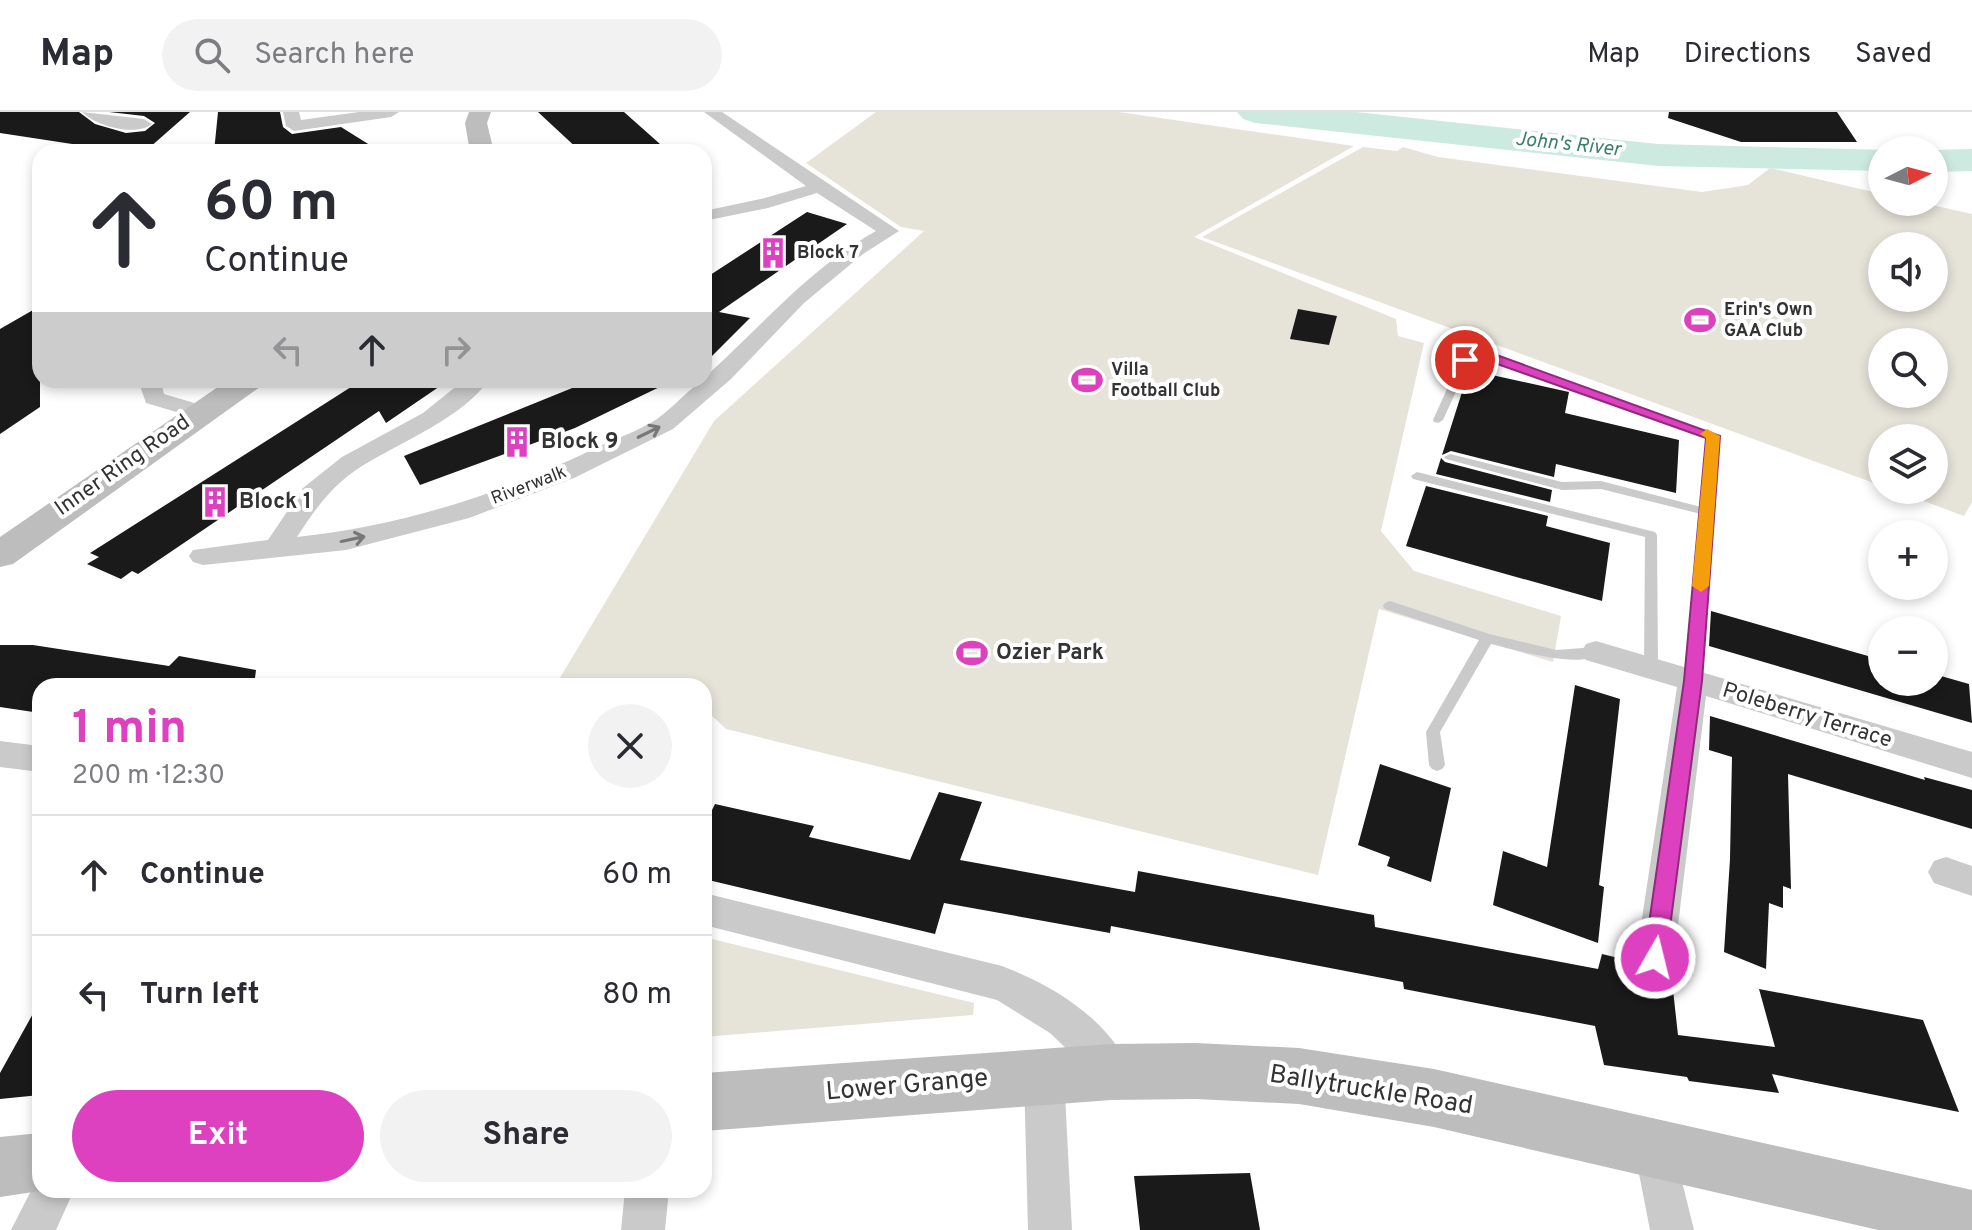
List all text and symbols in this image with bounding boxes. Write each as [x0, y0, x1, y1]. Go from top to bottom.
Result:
search box [162, 19, 722, 91]
text: Map [40, 31, 114, 80]
icon: search [190, 33, 234, 77]
text: Search here [254, 37, 414, 74]
text: Map [1587, 37, 1640, 73]
text: Directions [1684, 37, 1811, 73]
text: Saved [1855, 37, 1932, 73]
water label: John's River [1514, 127, 1623, 164]
north arrow [1868, 136, 1948, 216]
map controls [1868, 136, 1948, 696]
text: 60 m [204, 170, 338, 240]
icon: ahead [72, 176, 176, 280]
button: sound [1868, 232, 1948, 312]
building icon: Block 7 [756, 236, 790, 270]
text: Continue [204, 239, 349, 285]
place label: Block 7 [797, 242, 859, 265]
place label: Erin's Own GAA Club [1724, 299, 1813, 343]
sports icon: Erin's Own GAA Club [1683, 303, 1717, 337]
pin [1431, 326, 1499, 394]
icon: left [266, 328, 310, 372]
icon: ahead [350, 328, 394, 372]
icon: right [434, 328, 478, 372]
button: search [1868, 328, 1948, 408]
icon: arrive [1443, 338, 1487, 382]
place label: Villa Football Club [1111, 359, 1220, 403]
sports icon: Villa Football Club [1070, 363, 1104, 397]
street label: Inner Ring Road [50, 409, 196, 523]
one-way arrow [637, 424, 661, 439]
button: layers [1868, 424, 1948, 504]
building icon: Block 9 [500, 425, 534, 459]
place label: Block 9 [541, 429, 618, 456]
street label: Riverwalk [488, 461, 570, 511]
building icon: Block 1 [198, 485, 232, 519]
place label: Block 1 [239, 489, 312, 516]
button: + [1868, 520, 1948, 600]
one-way arrow [340, 531, 366, 546]
button: − [1868, 616, 1948, 696]
sports icon: Ozier Park [955, 636, 989, 670]
place label: Ozier Park [996, 640, 1104, 667]
street label: Poleberry Terrace [1719, 677, 1895, 755]
text: 1 min [72, 700, 187, 760]
button: close [588, 704, 672, 788]
text: 200 m · 12:30 [72, 760, 225, 793]
icon: ahead [72, 853, 116, 897]
text: Continue [140, 857, 265, 894]
text: 60 m [602, 857, 672, 894]
position arrow [1613, 916, 1697, 1000]
icon: left [72, 973, 116, 1017]
text: Turn left [140, 977, 260, 1014]
text: 80 m [602, 977, 672, 1014]
street label: Ballytruckle Road [1267, 1059, 1475, 1123]
street label: Lower Grange [825, 1062, 989, 1110]
button: Exit [72, 1090, 364, 1182]
button: Share [380, 1090, 672, 1182]

